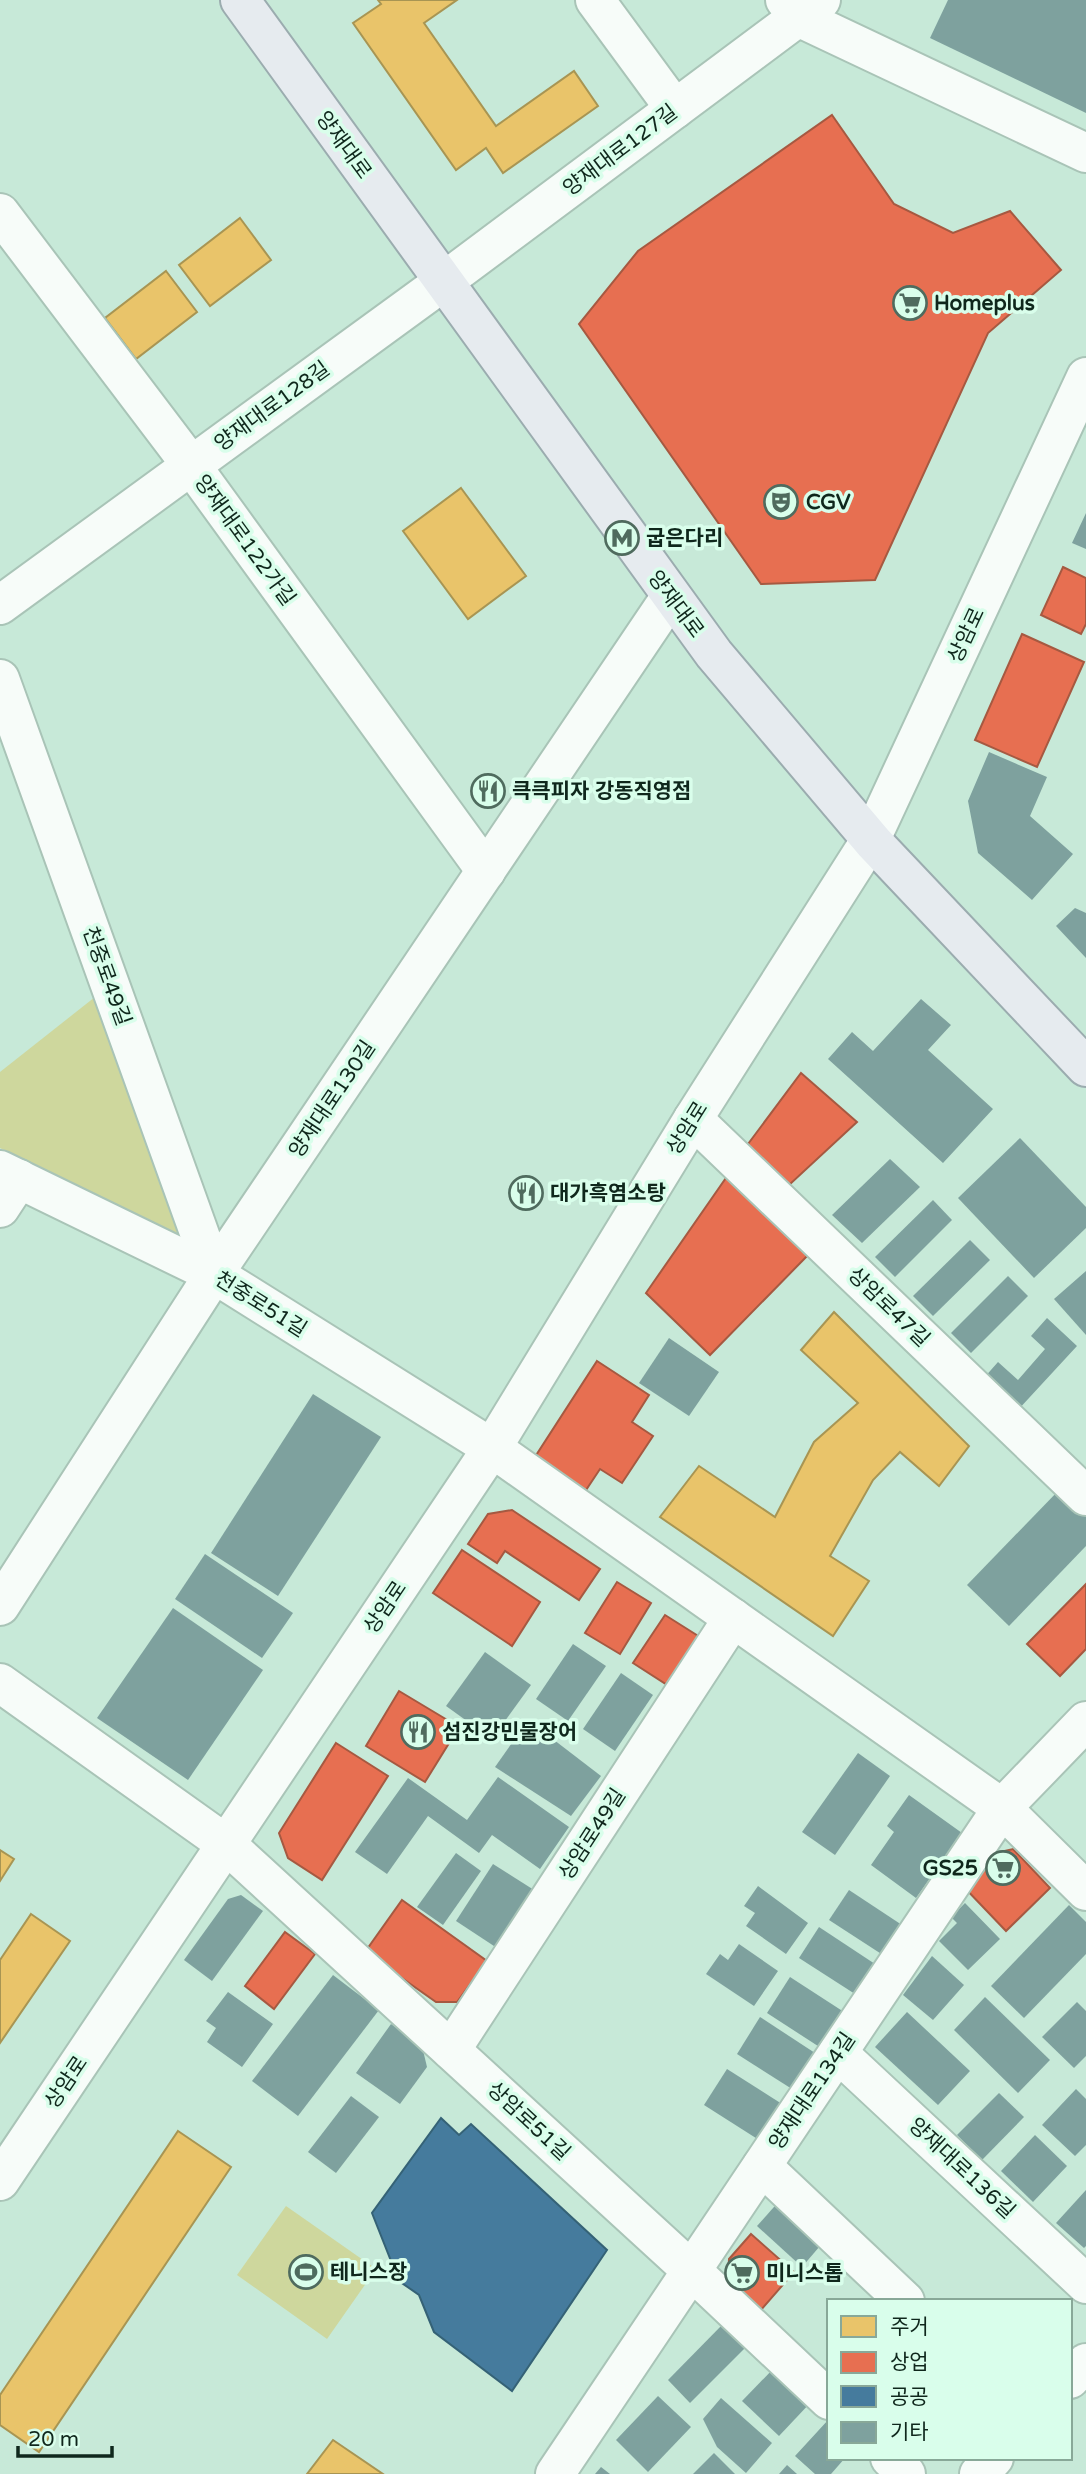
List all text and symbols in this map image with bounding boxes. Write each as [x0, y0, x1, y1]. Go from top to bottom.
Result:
street label: 양재대로127길 [558, 99, 682, 201]
street label: 양재대로 [311, 107, 376, 184]
supermarket icon: Homeplus [891, 284, 929, 322]
place label: Homeplus [934, 291, 1035, 316]
street label: 양재대로128길 [210, 356, 335, 457]
street label: 양재대로122가길 [189, 470, 300, 611]
theatre icon: CGV [762, 483, 800, 521]
place label: CGV [806, 490, 851, 515]
metro station icon: 굽은다리 [603, 519, 641, 557]
place label: 굽은다리 [646, 526, 723, 551]
street label: 양재대로 [642, 566, 709, 643]
street label: 상암로 [943, 604, 990, 667]
restaurant icon: 큭큭피자 강동직영점 [469, 772, 507, 810]
place label: 큭큭피자 강동직영점 [512, 779, 691, 804]
street label: 천중로49길 [77, 923, 136, 1029]
street label: 양재대로130길 [284, 1036, 381, 1163]
street label: 상암로 [661, 1097, 713, 1159]
restaurant icon: 대가흑염소탕 [507, 1174, 545, 1212]
place label: 대가흑염소탕 [550, 1181, 666, 1206]
street label: 상암로47길 [843, 1262, 935, 1352]
street label: 천중로51길 [210, 1266, 311, 1342]
street label: 상암로 [359, 1576, 412, 1638]
restaurant icon: 섬진강민물장어 [399, 1713, 437, 1751]
place label: 섬진강민물장어 [442, 1720, 577, 1745]
street label: 상암로49길 [554, 1784, 631, 1885]
supermarket icon: GS25 [984, 1849, 1022, 1887]
place label: GS25 [923, 1856, 978, 1881]
street label: 양재대로134길 [764, 2028, 861, 2155]
street label: 상암로 [40, 2051, 93, 2113]
street label: 상암로51길 [482, 2077, 575, 2166]
street label: 양재대로136길 [903, 2113, 1020, 2224]
sports icon: 테니스장 [287, 2253, 325, 2291]
supermarket icon: 미니스톱 [723, 2254, 761, 2292]
place label: 테니스장 [330, 2260, 407, 2285]
place label: 미니스톱 [766, 2261, 843, 2286]
legend [827, 2299, 1072, 2460]
text: 주거 [890, 2315, 929, 2340]
text: 상업 [890, 2350, 929, 2375]
text: 공공 [890, 2385, 929, 2410]
scale bar [18, 2414, 112, 2458]
text: 기타 [890, 2420, 929, 2445]
text: 20 m [28, 2427, 79, 2452]

